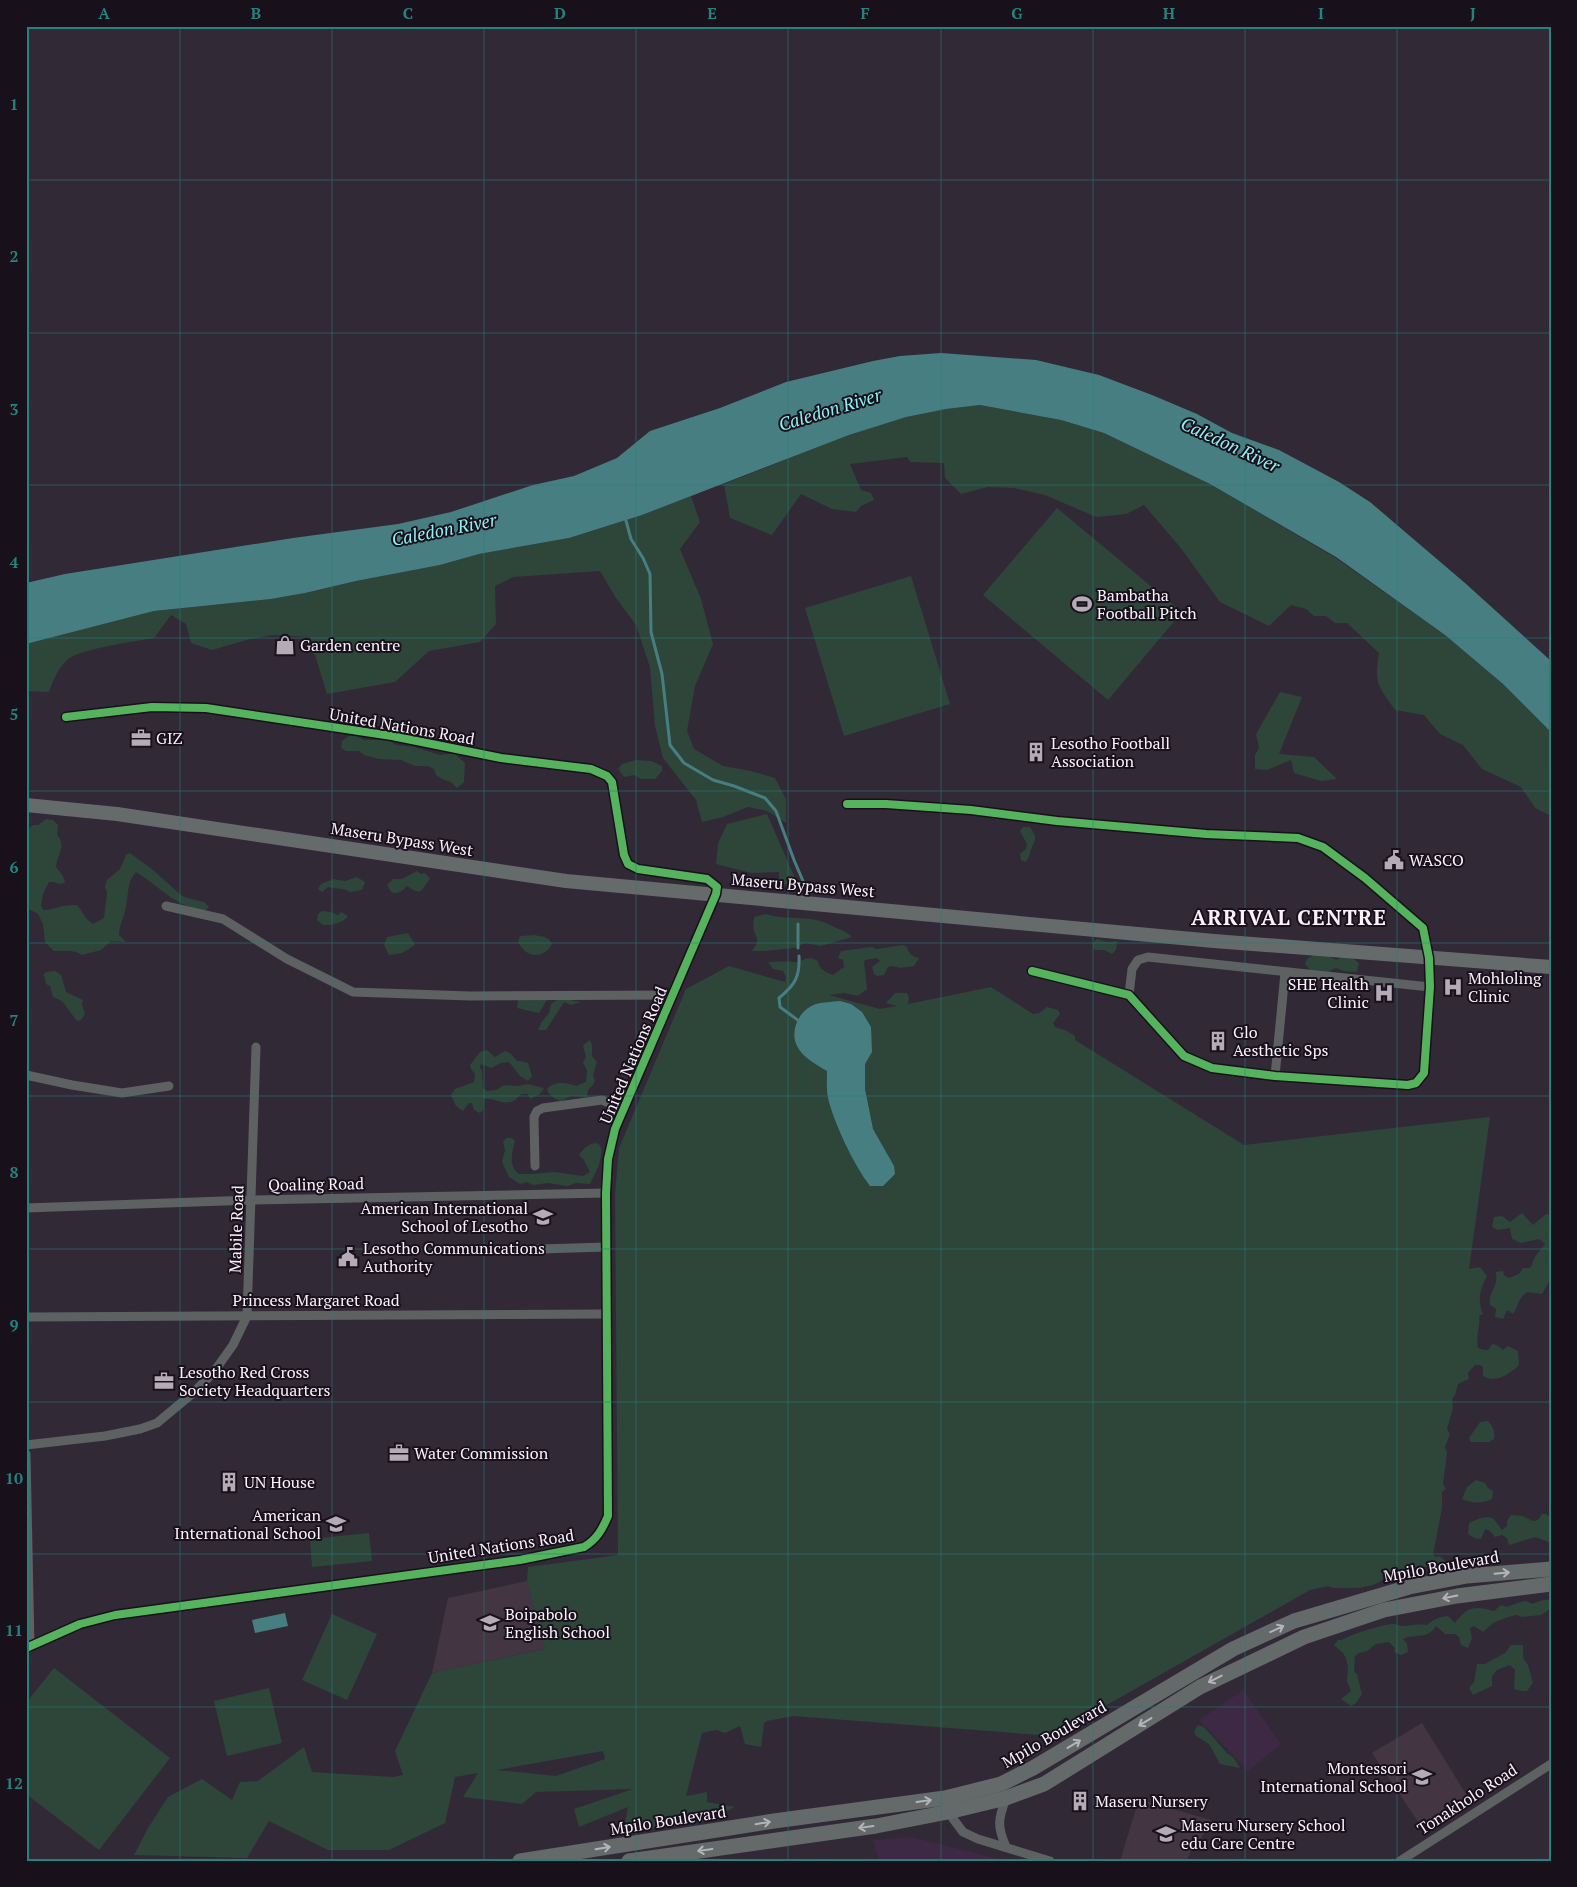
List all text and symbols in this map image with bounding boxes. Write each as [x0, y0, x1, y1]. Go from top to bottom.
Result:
text: A [98, 2, 110, 24]
text: B [251, 2, 261, 24]
text: C [403, 2, 413, 24]
text: D [554, 2, 566, 24]
text: E [707, 2, 717, 24]
text: F [860, 2, 870, 24]
text: G [1011, 2, 1023, 24]
text: H [1163, 2, 1175, 24]
text: I [1318, 2, 1324, 24]
text: J [1470, 2, 1476, 24]
text: 1 [9, 93, 19, 115]
text: 2 [9, 245, 19, 267]
water label: Caledon River [775, 382, 885, 436]
text: 3 [9, 398, 19, 420]
water label: Caledon River [1177, 411, 1285, 478]
water label: Caledon River [389, 507, 499, 551]
text: 4 [9, 551, 19, 573]
place label: Bambatha Football Pitch [1097, 584, 1197, 624]
sports icon: Bambatha Football Pitch [1071, 593, 1093, 615]
shop icon: Garden centre [274, 634, 296, 656]
place label: Garden centre [300, 634, 400, 656]
street label: United Nations Road [328, 702, 477, 750]
text: 5 [9, 703, 19, 725]
office icon: GIZ [130, 727, 152, 749]
place label: GIZ [156, 727, 183, 749]
place label: Lesotho Football Association [1051, 732, 1170, 772]
building icon: Lesotho Football Association [1025, 741, 1047, 763]
street label: Maseru Bypass West [329, 817, 475, 861]
public building icon: WASCO [1383, 849, 1405, 871]
place label: WASCO [1409, 849, 1464, 871]
text: 6 [9, 856, 19, 878]
street label: Maseru Bypass West [730, 868, 876, 902]
district label: ARRIVAL CENTRE [1191, 903, 1387, 931]
place label: Mohloling Clinic [1468, 967, 1542, 1007]
place label: SHE Health Clinic [1288, 973, 1370, 1013]
hospital icon: Mohloling Clinic [1442, 976, 1464, 998]
hospital icon: SHE Health Clinic [1373, 982, 1395, 1004]
street label: United Nations Road [594, 983, 672, 1127]
text: 7 [9, 1009, 19, 1031]
place label: Glo Aesthetic Sps [1233, 1021, 1328, 1061]
building icon: Glo Aesthetic Sps [1207, 1030, 1229, 1052]
text: 8 [9, 1161, 19, 1183]
street label: Qoaling Road [268, 1172, 364, 1196]
street label: Mabile Road [223, 1185, 249, 1273]
place label: American International School of Lesotho [360, 1197, 528, 1237]
school or university icon: American International School of Lesotho [532, 1206, 554, 1228]
place label: Lesotho Communications Authority [363, 1237, 545, 1277]
public building icon: Lesotho Communications Authority [337, 1246, 359, 1268]
street label: Princess Margaret Road [232, 1289, 400, 1311]
text: 9 [9, 1314, 19, 1336]
place label: Lesotho Red Cross Society Headquarters [179, 1361, 331, 1401]
office icon: Lesotho Red Cross Society Headquarters [153, 1370, 175, 1392]
office icon: Water Commission [388, 1442, 410, 1464]
place label: Water Commission [414, 1442, 549, 1464]
text: 10 [5, 1467, 23, 1489]
building icon: UN House [218, 1471, 240, 1493]
place label: UN House [244, 1471, 315, 1493]
place label: American International School [174, 1504, 321, 1544]
school or university icon: American International School [325, 1513, 347, 1535]
street label: United Nations Road [427, 1524, 576, 1568]
street label: Mpilo Boulevard [1381, 1545, 1501, 1587]
one-way arrow [1493, 1568, 1509, 1578]
one-way arrow [1443, 1593, 1459, 1602]
place label: Boipabolo English School [505, 1603, 610, 1643]
school or university icon: Boipabolo English School [479, 1612, 501, 1634]
text: 11 [5, 1619, 23, 1641]
one-way arrow [1269, 1623, 1284, 1633]
one-way arrow [1207, 1674, 1222, 1684]
street label: Mpilo Boulevard [998, 1695, 1110, 1773]
one-way arrow [1138, 1717, 1152, 1727]
one-way arrow [1067, 1738, 1081, 1748]
place label: Montessori International School [1260, 1757, 1407, 1797]
street label: Tonakholo Road [1413, 1758, 1521, 1840]
school or university icon: Montessori International School [1411, 1766, 1433, 1788]
text: 12 [5, 1772, 23, 1794]
building icon: Maseru Nursery [1069, 1790, 1091, 1812]
place label: Maseru Nursery [1095, 1790, 1209, 1812]
one-way arrow [916, 1796, 932, 1806]
street label: Mpilo Boulevard [609, 1800, 728, 1840]
place label: Maseru Nursery School edu Care Centre [1181, 1814, 1346, 1854]
one-way arrow [755, 1818, 771, 1828]
one-way arrow [858, 1822, 874, 1832]
school or university icon: Maseru Nursery School edu Care Centre [1155, 1823, 1177, 1845]
one-way arrow [594, 1843, 610, 1853]
one-way arrow [697, 1845, 713, 1855]

